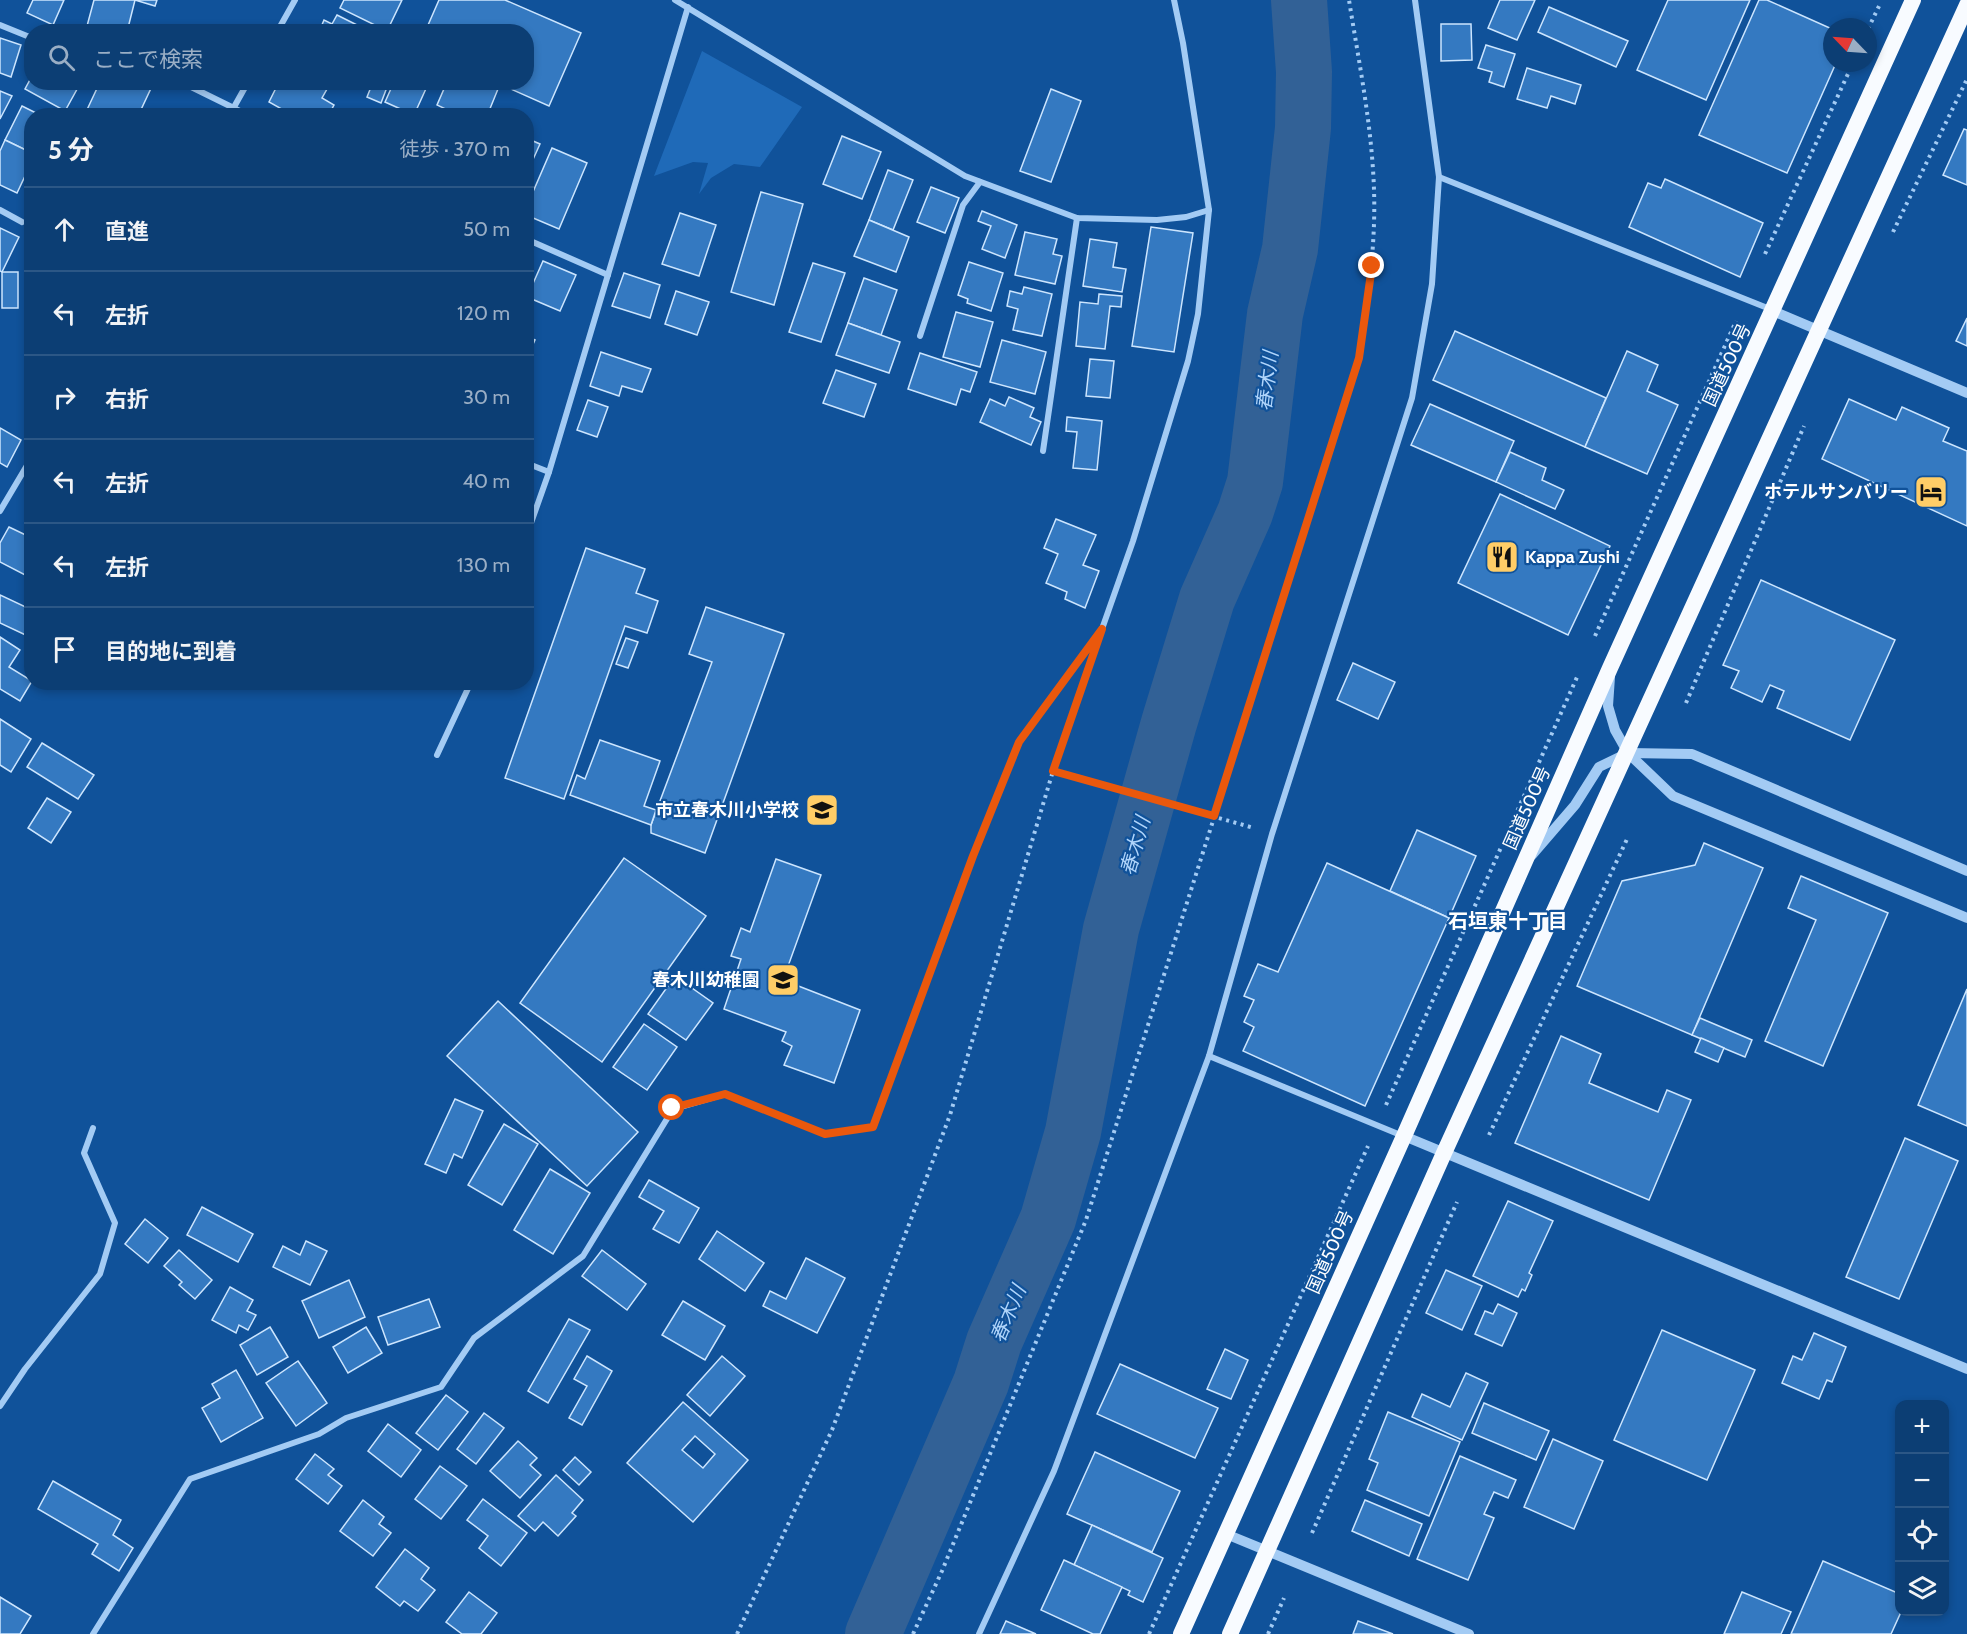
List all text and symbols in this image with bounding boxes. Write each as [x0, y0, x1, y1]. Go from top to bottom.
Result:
north arrow [1823, 18, 1877, 72]
search box [24, 24, 534, 90]
icon: search [45, 41, 78, 74]
text: ここで検索 [93, 46, 203, 73]
text: 5 分 [48, 134, 94, 166]
text: 徒歩 · 370 m [400, 137, 510, 161]
icon: ahead [48, 213, 81, 246]
text: 50 m [463, 217, 510, 241]
text: 直進 [105, 218, 149, 245]
route end [1358, 252, 1384, 278]
icon: left [48, 297, 81, 330]
text: 120 m [457, 301, 510, 325]
text: 左折 [105, 302, 149, 329]
street label: 国道500号 [1698, 320, 1756, 410]
water label: 春木川 [1251, 348, 1283, 412]
icon: right [48, 381, 81, 414]
text: 30 m [463, 385, 510, 409]
text: 右折 [105, 386, 149, 413]
icon: left [48, 465, 81, 498]
text: 40 m [462, 469, 510, 493]
text: 左折 [105, 470, 149, 497]
hotel icon: ホテルサンバリー [1913, 474, 1949, 510]
place label: ホテルサンバリー [1764, 481, 1908, 503]
restaurant icon: Kappa Zushi [1484, 539, 1520, 575]
place label: Kappa Zushi [1525, 546, 1620, 568]
icon: left [48, 549, 81, 582]
text: 130 m [457, 553, 510, 577]
text: 左折 [105, 554, 149, 581]
icon: arrive [48, 633, 81, 666]
text: 目的地に到着 [105, 638, 237, 665]
street label: 国道500号 [1499, 763, 1555, 853]
school or university icon: 市立春木川小学校 [804, 792, 840, 828]
place label: 市立春木川小学校 [655, 799, 799, 821]
water label: 春木川 [1115, 812, 1155, 878]
district label: 石垣東十丁目 [1448, 909, 1568, 933]
school or university icon: 春木川幼稚園 [765, 962, 801, 998]
place label: 春木川幼稚園 [652, 969, 760, 991]
route start [658, 1094, 684, 1120]
street label: 国道500号 [1302, 1207, 1358, 1297]
water label: 春木川 [985, 1280, 1032, 1346]
map controls [1895, 1400, 1949, 1616]
button: + [1895, 1400, 1949, 1454]
button: − [1895, 1454, 1949, 1508]
button: locate [1895, 1508, 1949, 1562]
button: layers [1895, 1562, 1949, 1616]

